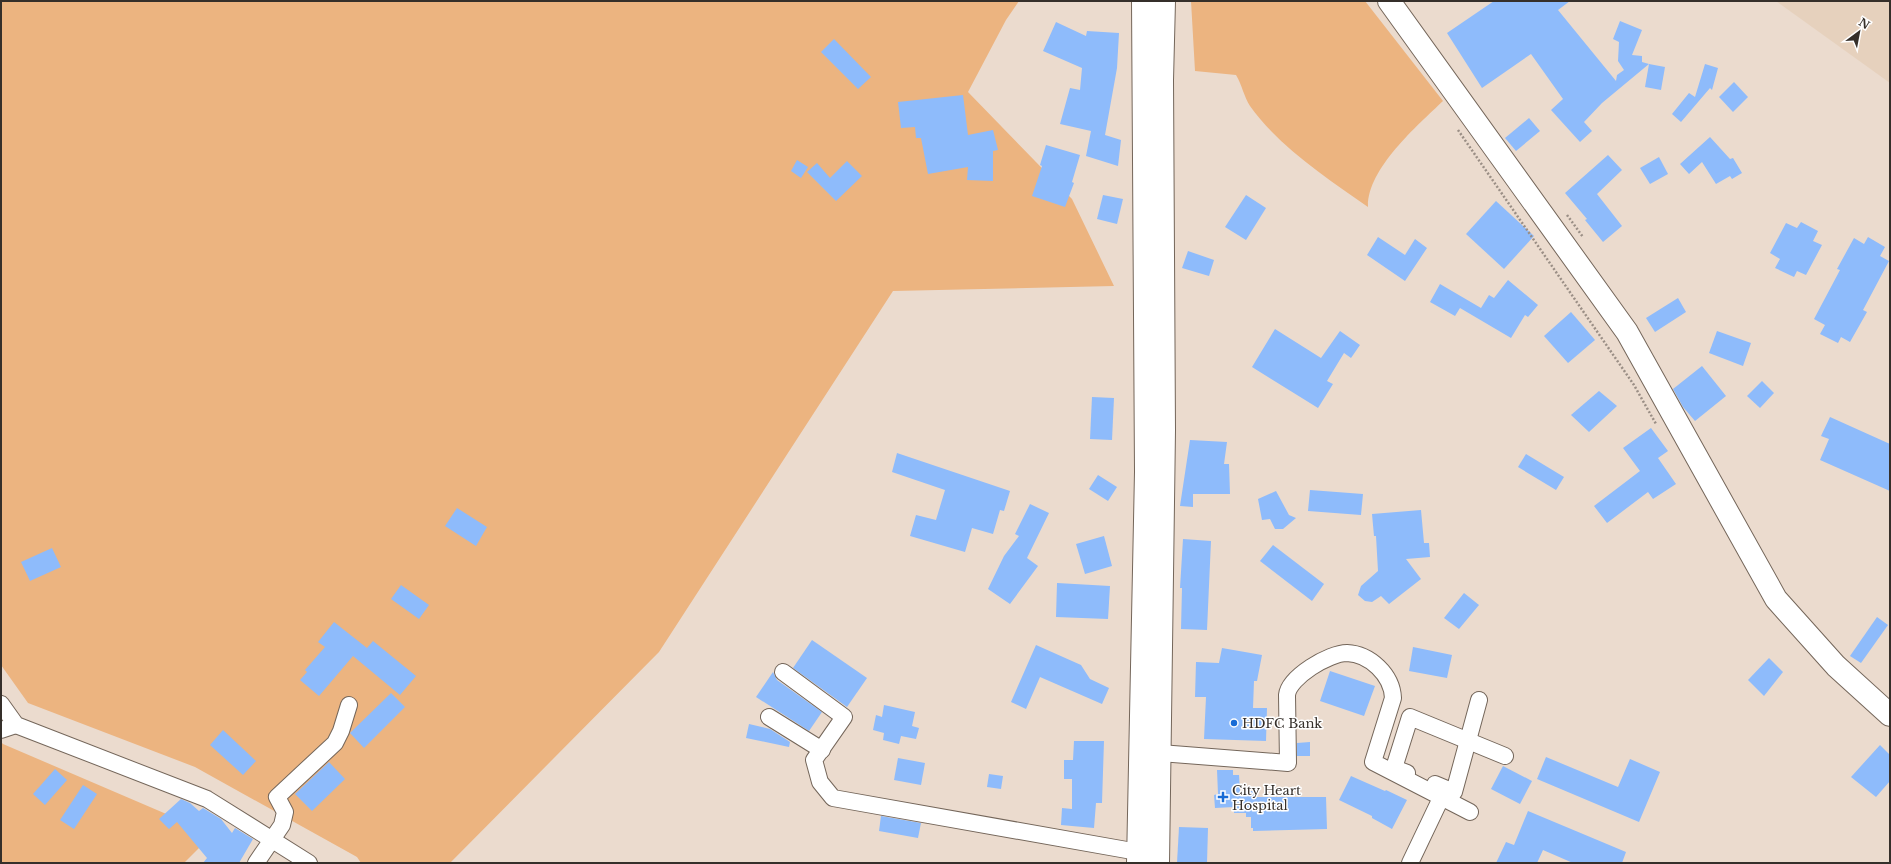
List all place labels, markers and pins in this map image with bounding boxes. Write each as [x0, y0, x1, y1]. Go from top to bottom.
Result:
place label: HDFC Bank [1242, 715, 1322, 732]
marker: HDFC Bank [1229, 718, 1239, 728]
place label: City Heart Hospital [1232, 782, 1301, 814]
marker: City Heart Hospital [1217, 791, 1229, 803]

